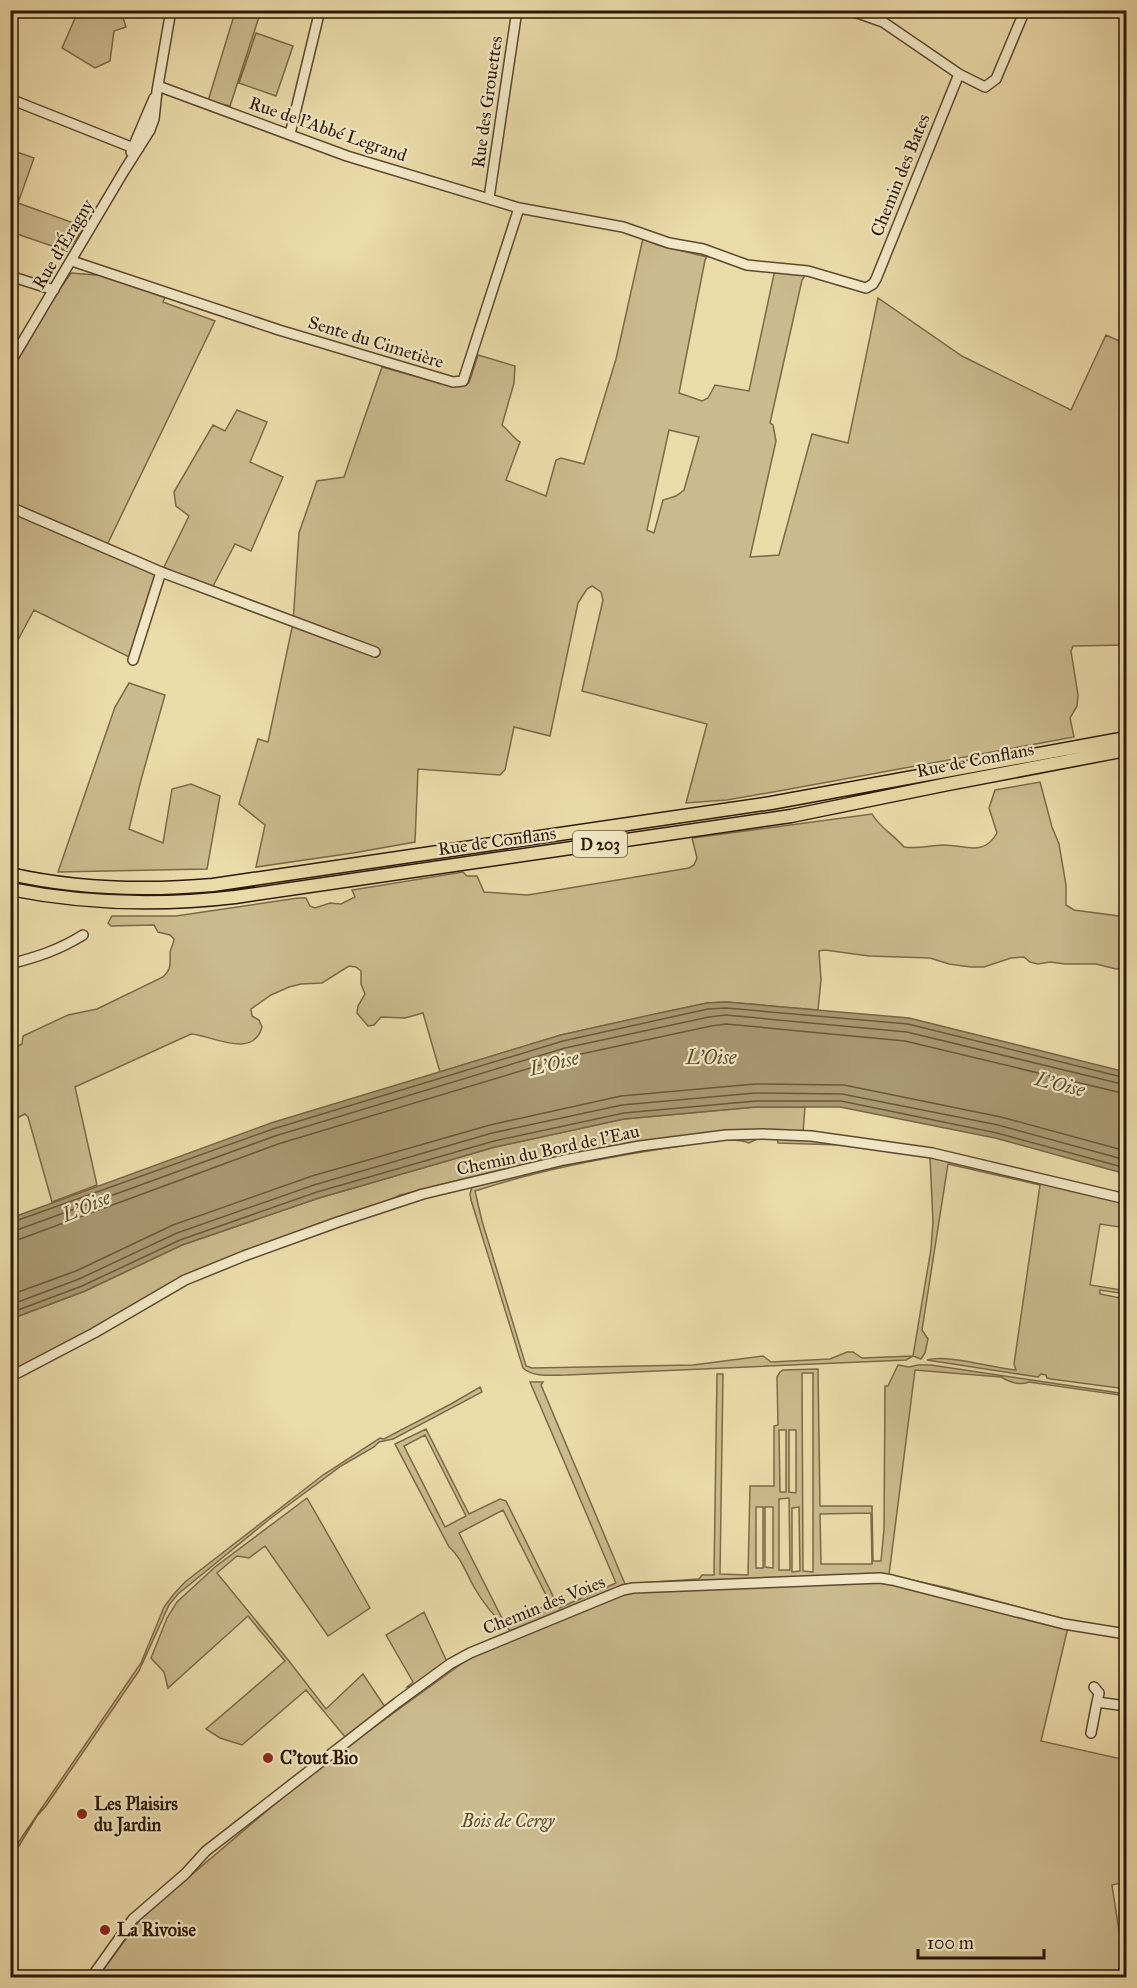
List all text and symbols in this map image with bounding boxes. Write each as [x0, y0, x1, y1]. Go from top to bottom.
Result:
street label: Rue des Grouettes [467, 34, 507, 170]
street label: Rue de l'Abbé Legrand [246, 92, 410, 167]
street label: Chemin des Bates [865, 110, 935, 240]
street label: Rue d'Éragny [26, 194, 99, 293]
street label: Sente du Cimetière [306, 311, 446, 373]
street label: Rue de Conflans [914, 738, 1036, 782]
street label: Rue de Conflans [436, 822, 558, 860]
road number: D 203 [573, 831, 627, 857]
water label: L'Oise [526, 1045, 582, 1081]
water label: L’Oise [685, 1045, 737, 1069]
water label: L'Oise [1032, 1066, 1088, 1102]
street label: Chemin du Bord de l'Eau [455, 1120, 642, 1180]
water label: L'Oise [57, 1185, 114, 1227]
street label: Chemin des Voies [480, 1570, 608, 1640]
place label: C'tout Bio [280, 1747, 358, 1769]
marker: C'tout Bio [261, 1751, 275, 1765]
place label: Les Plaisirs du Jardin [94, 1793, 178, 1837]
marker: Les Plaisirs du Jardin [75, 1807, 89, 1821]
park label: Bois de Cergy [461, 1810, 556, 1832]
place label: La Rivoise [117, 1919, 196, 1941]
scale bar [918, 1922, 1044, 1960]
marker: La Rivoise [98, 1923, 112, 1937]
text: 100 m [927, 1932, 974, 1954]

